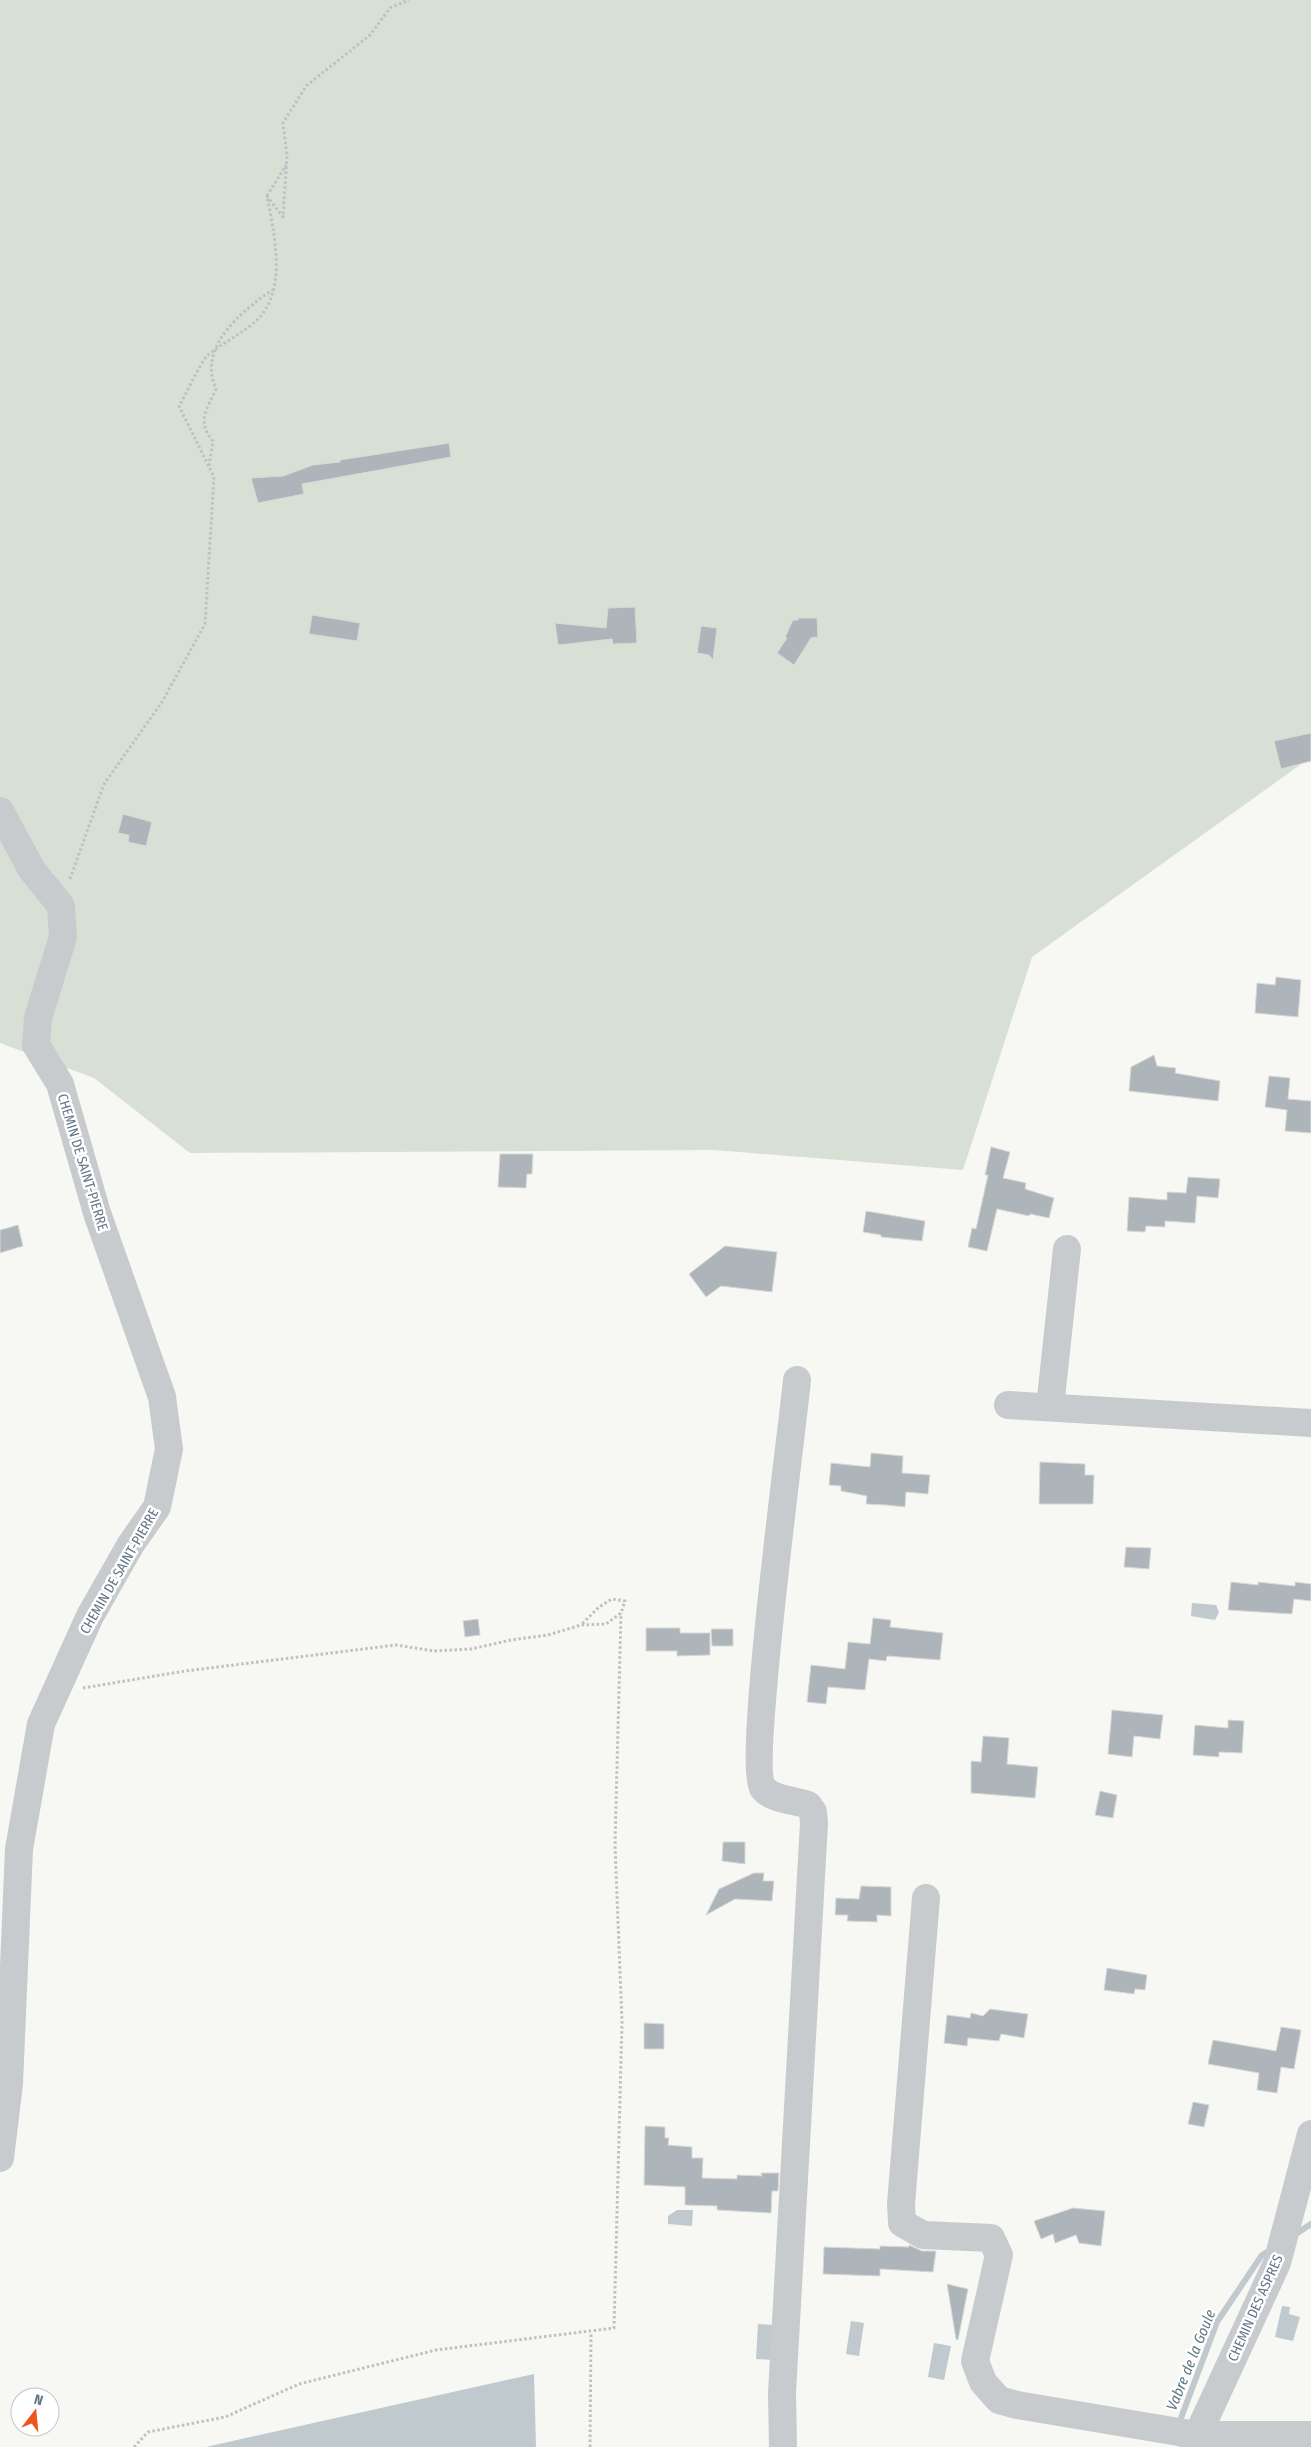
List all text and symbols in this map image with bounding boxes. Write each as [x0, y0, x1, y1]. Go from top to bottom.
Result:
street label: CHEMIN DE SAINT-PIERRE [54, 1092, 112, 1233]
street label: CHEMIN DE SAINT-PIERRE [76, 1505, 163, 1637]
street label: CHEMIN DES ASPRES [1224, 2252, 1287, 2364]
water label: Vabre de la Goule [1163, 2307, 1219, 2413]
north arrow [10, 2387, 60, 2437]
text: N [32, 2391, 45, 2409]

